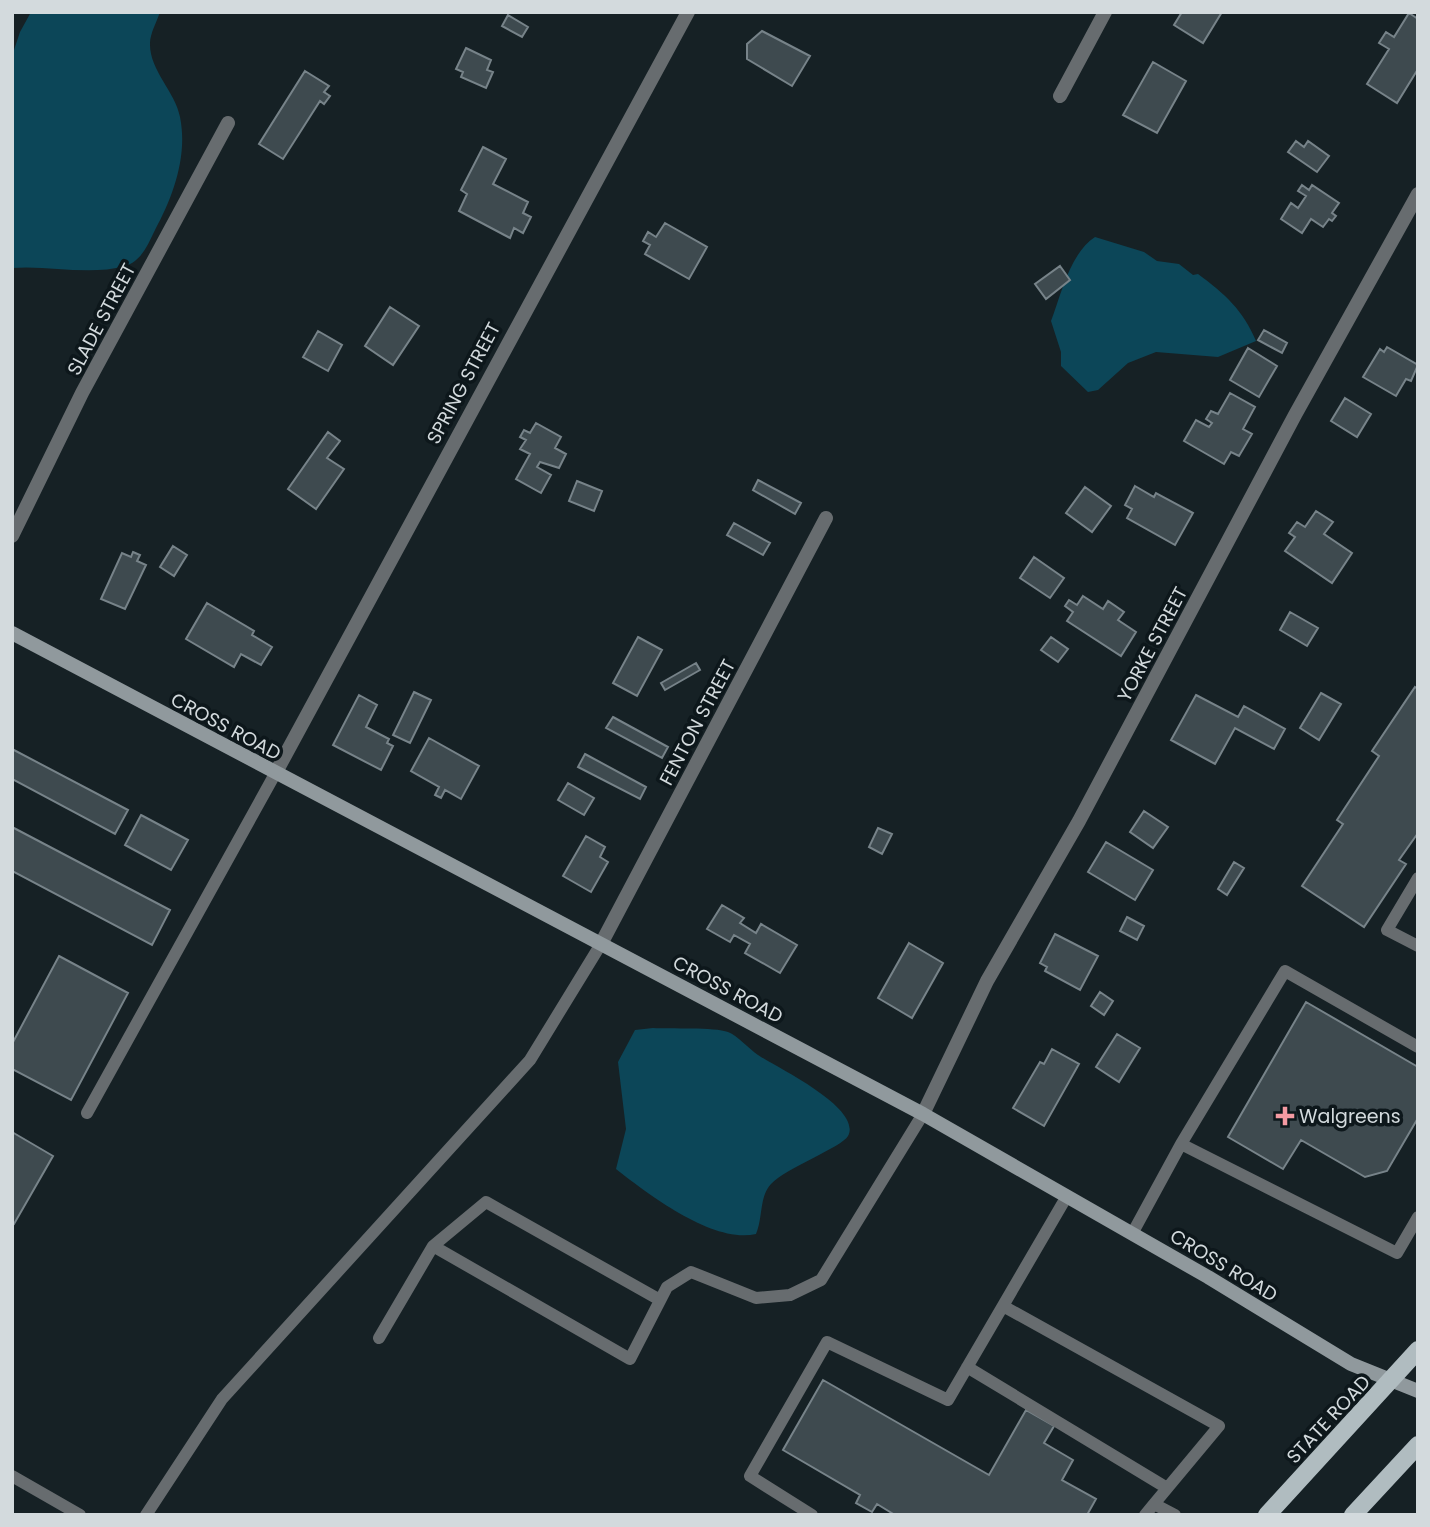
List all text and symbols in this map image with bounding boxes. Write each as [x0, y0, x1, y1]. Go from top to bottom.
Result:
street label: SLADE STREET [61, 259, 142, 380]
street label: SPRING STREET [420, 318, 507, 449]
street label: YORKE STREET [1111, 582, 1194, 706]
street label: FENTON STREET [653, 654, 742, 790]
street label: CROSS ROAD [166, 686, 286, 767]
street label: CROSS ROAD [668, 949, 788, 1030]
place label: Walgreens [1299, 1103, 1401, 1130]
marker: Walgreens [1277, 1108, 1293, 1124]
street label: CROSS ROAD [1165, 1223, 1283, 1308]
street label: STATE ROAD [1280, 1369, 1376, 1470]

